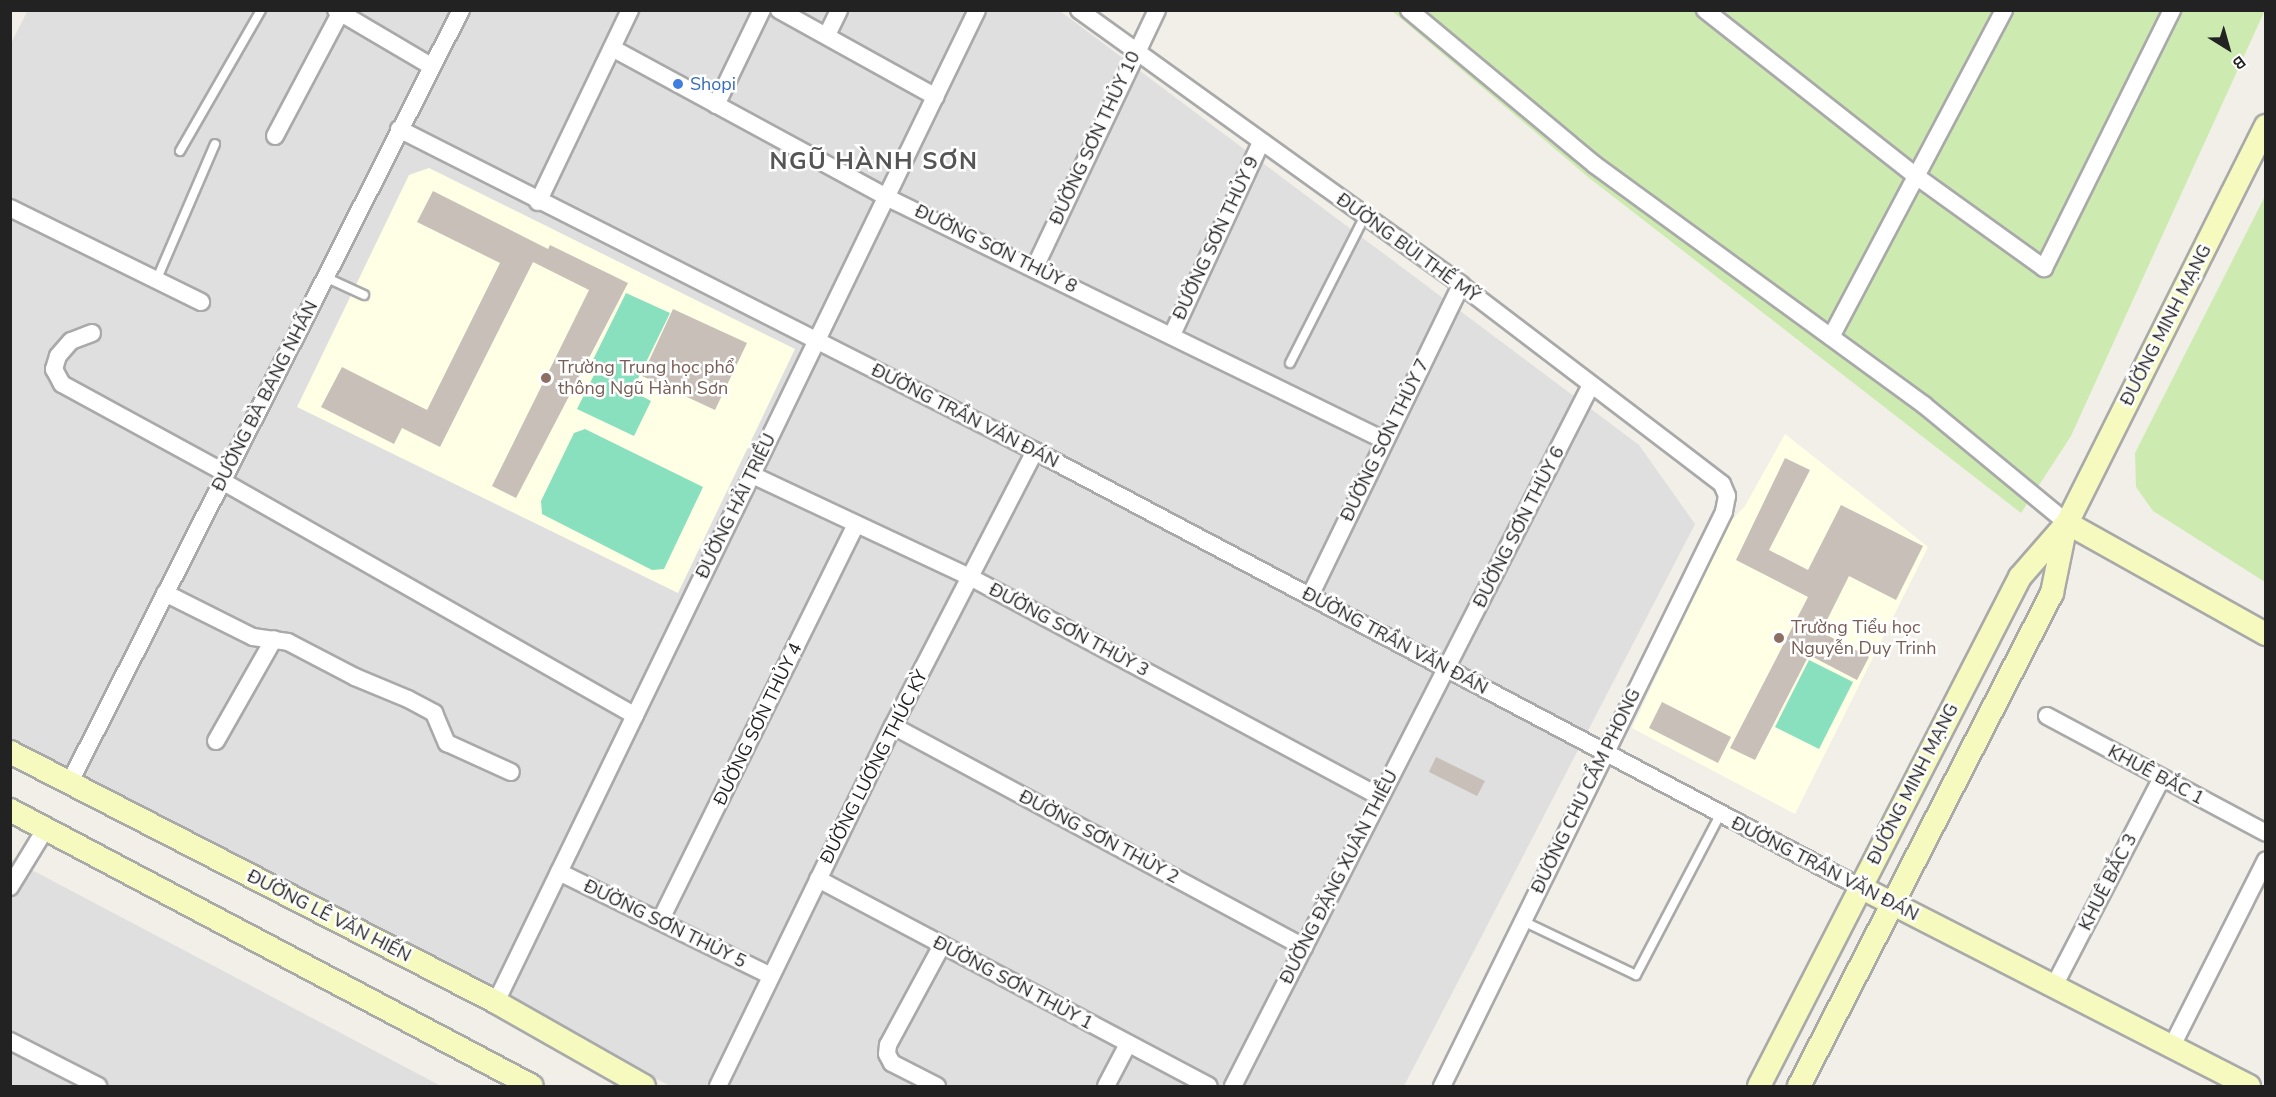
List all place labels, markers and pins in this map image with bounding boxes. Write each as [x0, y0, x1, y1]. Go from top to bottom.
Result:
place label: Shopi [690, 73, 736, 95]
marker: Shopi [671, 77, 685, 91]
place label: Trường Trung học phổ thông Ngũ Hành Sơn [558, 357, 735, 400]
marker: Trường Trung học phổ thông Ngũ Hành Sơn [539, 371, 553, 385]
place label: Trường Tiểu học Nguyễn Duy Trinh [1791, 617, 1936, 660]
marker: Trường Tiểu học Nguyễn Duy Trinh [1772, 631, 1786, 645]

